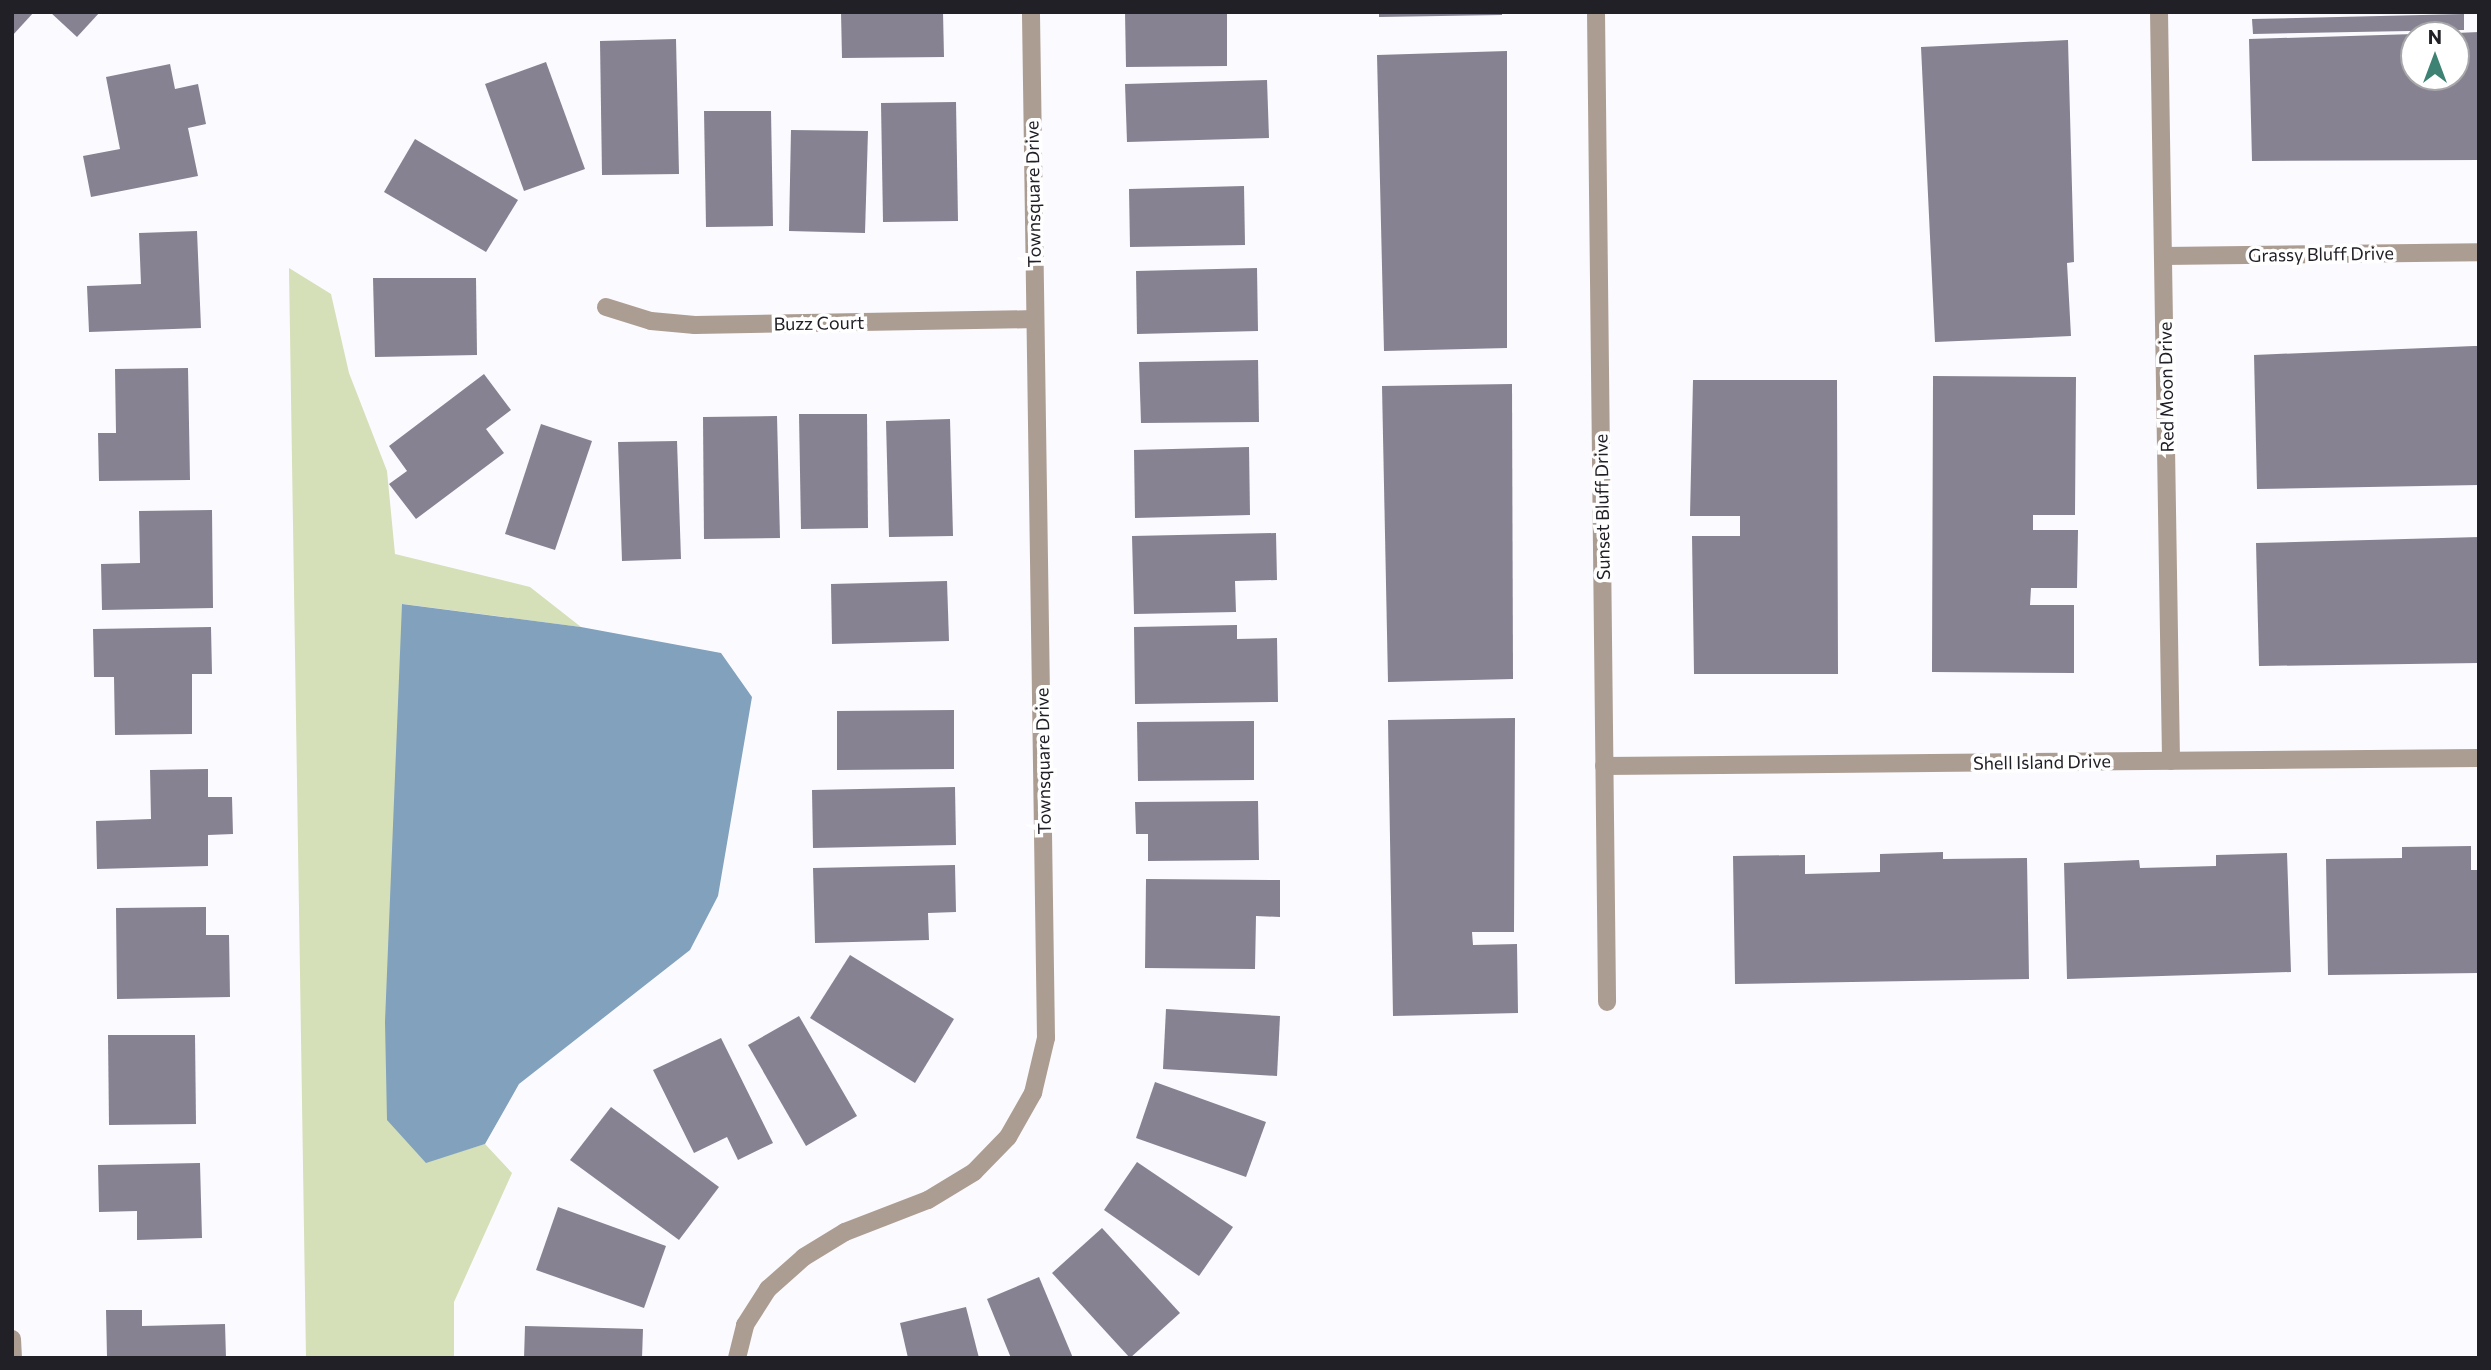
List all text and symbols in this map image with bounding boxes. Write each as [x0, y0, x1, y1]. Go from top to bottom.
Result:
north arrow [2400, 21, 2470, 91]
text: N [2428, 25, 2442, 48]
street label: Townsquare Drive [1021, 120, 1045, 268]
street label: Grassy Bluff Drive [2248, 242, 2394, 266]
street label: Buzz Court [773, 311, 865, 335]
street label: Red Moon Drive [2154, 321, 2178, 453]
street label: Sunset Bluff Drive [1590, 434, 1614, 580]
street label: Townsquare Drive [1031, 687, 1055, 835]
street label: Shell Island Drive [1973, 750, 2111, 774]

